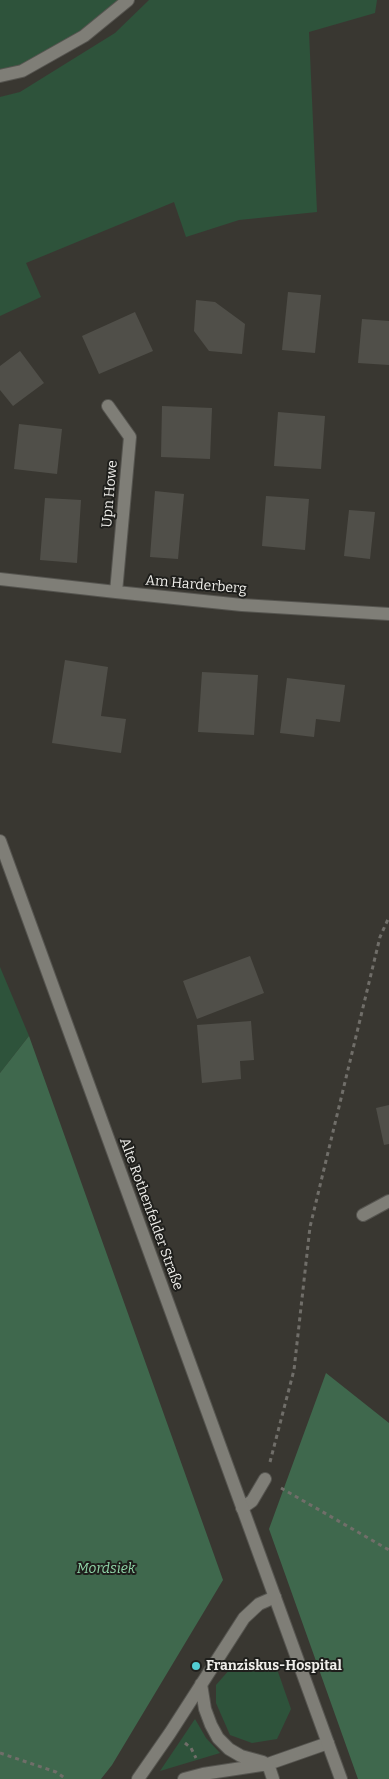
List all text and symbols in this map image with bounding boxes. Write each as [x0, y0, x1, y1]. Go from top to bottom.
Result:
street label: Upn Howe [99, 460, 121, 528]
street label: Am Harderberg [145, 572, 247, 598]
street label: Alte Rothenfelder Straße [116, 1136, 186, 1292]
park label: Mordsiek [77, 1561, 135, 1577]
place label: Franziskus-Hospital [206, 1658, 342, 1674]
marker: Franziskus-Hospital [190, 1660, 202, 1672]

